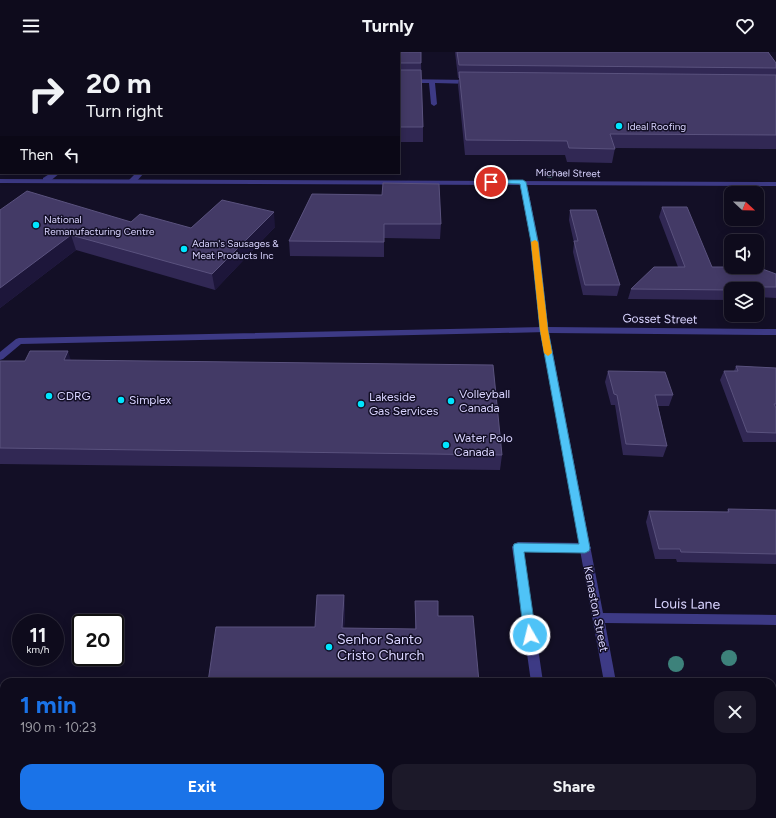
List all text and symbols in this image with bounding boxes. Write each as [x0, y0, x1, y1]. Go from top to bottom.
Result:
icon: menu [20, 15, 42, 37]
text: Turnly [362, 15, 414, 37]
icon: heart [734, 15, 756, 37]
text: 20 m [86, 66, 151, 100]
icon: right [20, 68, 72, 120]
text: Turn right [86, 100, 163, 122]
place label: Ideal Roofing [627, 120, 686, 133]
marker: Ideal Roofing [614, 121, 624, 131]
icon: left [61, 144, 83, 166]
text: Then [20, 146, 53, 164]
pin [474, 165, 508, 199]
street label: Michael Street [535, 166, 601, 180]
icon: arrive [480, 171, 502, 193]
north arrow [724, 186, 764, 226]
map controls [724, 186, 764, 322]
place label: National Remanufacturing Centre [44, 213, 155, 238]
marker: National Remanufacturing Centre [31, 220, 41, 230]
button: sound [724, 234, 764, 274]
place label: Adam's Sausages & Meat Products Inc [192, 237, 279, 262]
marker: Adam's Sausages & Meat Products Inc [179, 244, 189, 254]
button: layers [724, 282, 764, 322]
street label: Gosset Street [622, 311, 698, 327]
place label: Volleyball Canada [459, 387, 510, 415]
place label: CDRG [57, 389, 91, 403]
place label: Lakeside Gas Services [369, 390, 439, 418]
marker: CDRG [44, 391, 54, 401]
place label: Simplex [129, 393, 172, 407]
marker: Simplex [116, 395, 126, 405]
marker: Volleyball Canada [446, 396, 456, 406]
marker: Lakeside Gas Services [356, 399, 366, 409]
place label: Water Polo Canada [454, 431, 513, 459]
marker: Water Polo Canada [441, 440, 451, 450]
street label: Kenaston Street [581, 565, 611, 653]
street label: Louis Lane [654, 595, 721, 613]
speed limit sign: 20 [72, 614, 124, 666]
position arrow [509, 614, 551, 656]
text: 11 [30, 623, 46, 647]
place label: Senhor Santo Cristo Church [337, 631, 424, 664]
marker: Senhor Santo Cristo Church [324, 642, 334, 652]
text: km/h [27, 643, 49, 656]
text: 1 min [20, 690, 77, 719]
button: close [714, 691, 756, 733]
text: 190 m · 10:23 [20, 720, 96, 735]
button: Exit [20, 764, 384, 810]
button: Share [392, 764, 756, 810]

